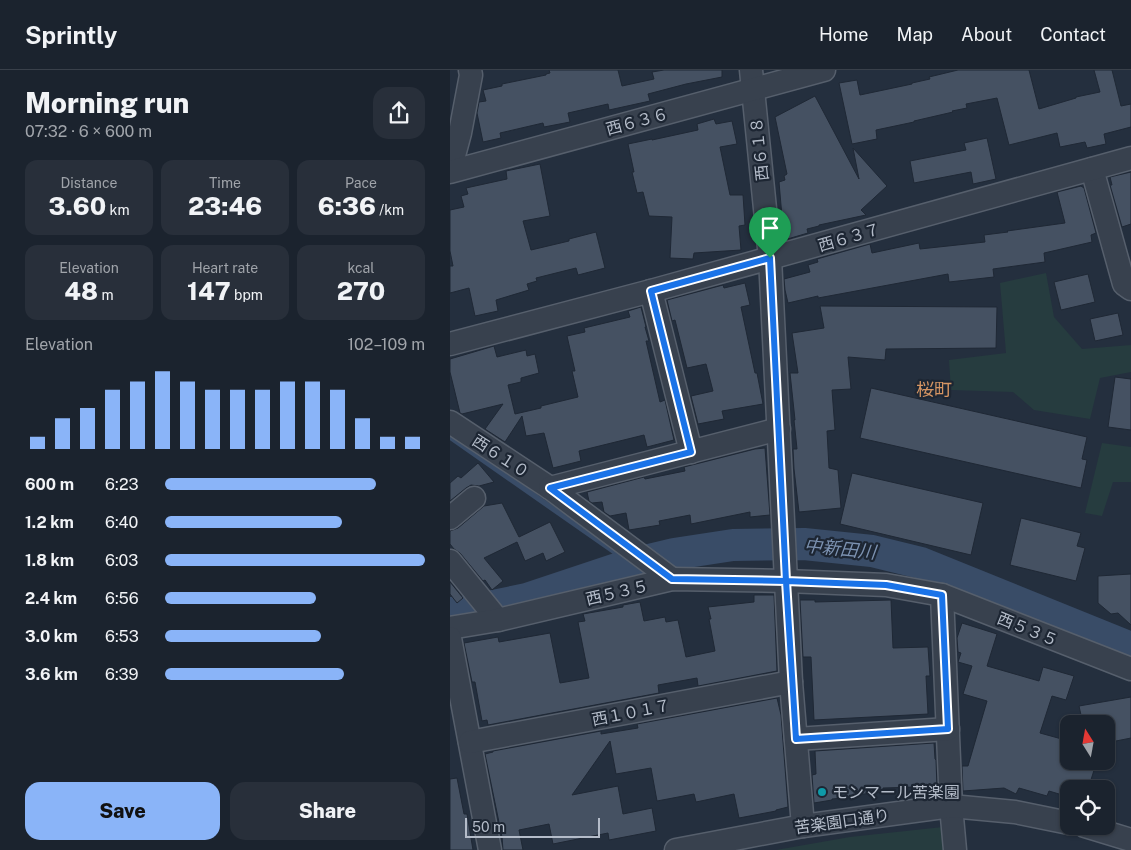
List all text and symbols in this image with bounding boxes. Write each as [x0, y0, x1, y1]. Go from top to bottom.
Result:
text: Sprintly [25, 21, 117, 49]
text: Home [819, 24, 869, 45]
text: Map [897, 24, 933, 45]
text: About [961, 24, 1012, 45]
text: Contact [1040, 24, 1106, 45]
text: Morning run [25, 86, 189, 119]
button: share [373, 87, 425, 139]
street label: 西６３６ [604, 104, 671, 139]
street label: 西６１８ [747, 116, 772, 182]
text: 07:32 · 6 × 600 m [25, 122, 152, 141]
text: Distance [61, 175, 117, 191]
text: Time [209, 175, 241, 191]
text: Pace [345, 175, 377, 191]
text: 3.60 [48, 191, 106, 221]
text: 23:46 [188, 191, 262, 221]
text: 6:36 [318, 191, 376, 221]
text: km [106, 202, 130, 218]
text: /km [376, 202, 404, 218]
pin [749, 207, 791, 258]
icon: arrive [756, 214, 784, 242]
street label: 西６３７ [816, 220, 883, 255]
text: Elevation [59, 260, 119, 276]
text: Heart rate [192, 260, 258, 276]
text: kcal [347, 260, 375, 276]
text: 48 [64, 276, 98, 306]
text: 147 [187, 276, 231, 306]
text: 270 [337, 276, 385, 306]
text: m [98, 287, 114, 303]
text: bpm [231, 287, 263, 303]
text: Elevation [25, 335, 93, 354]
text: 102–109 m [348, 335, 425, 354]
district label: 桜町 [916, 379, 952, 400]
street label: 西６１０ [469, 431, 533, 482]
text: 600 m [25, 475, 74, 494]
text: 6:23 [105, 475, 139, 494]
text: 1.2 km [25, 513, 74, 532]
text: 6:40 [105, 513, 138, 532]
water label: 中新田川 [803, 534, 879, 563]
text: 1.8 km [25, 551, 74, 570]
text: 6:03 [105, 551, 138, 570]
street label: 西５３５ [584, 576, 650, 609]
text: 2.4 km [25, 589, 77, 608]
text: 6:56 [105, 589, 139, 608]
street label: 西５３５ [995, 609, 1061, 650]
text: 3.0 km [25, 627, 77, 646]
text: 6:53 [105, 627, 139, 646]
text: 3.6 km [25, 665, 78, 684]
text: 6:39 [105, 665, 139, 684]
street label: 西１０１７ [590, 696, 672, 729]
north arrow [1060, 715, 1115, 770]
map controls [1060, 715, 1115, 835]
button: locate [1060, 780, 1115, 835]
button: Save [25, 782, 220, 840]
button: Share [230, 782, 425, 840]
place label: モンマール苦楽園 [832, 783, 960, 802]
marker: モンマール苦楽園 [816, 786, 828, 798]
street label: 苦楽園口通り [793, 805, 891, 838]
scale bar [465, 815, 600, 838]
text: 50 m [472, 819, 505, 835]

